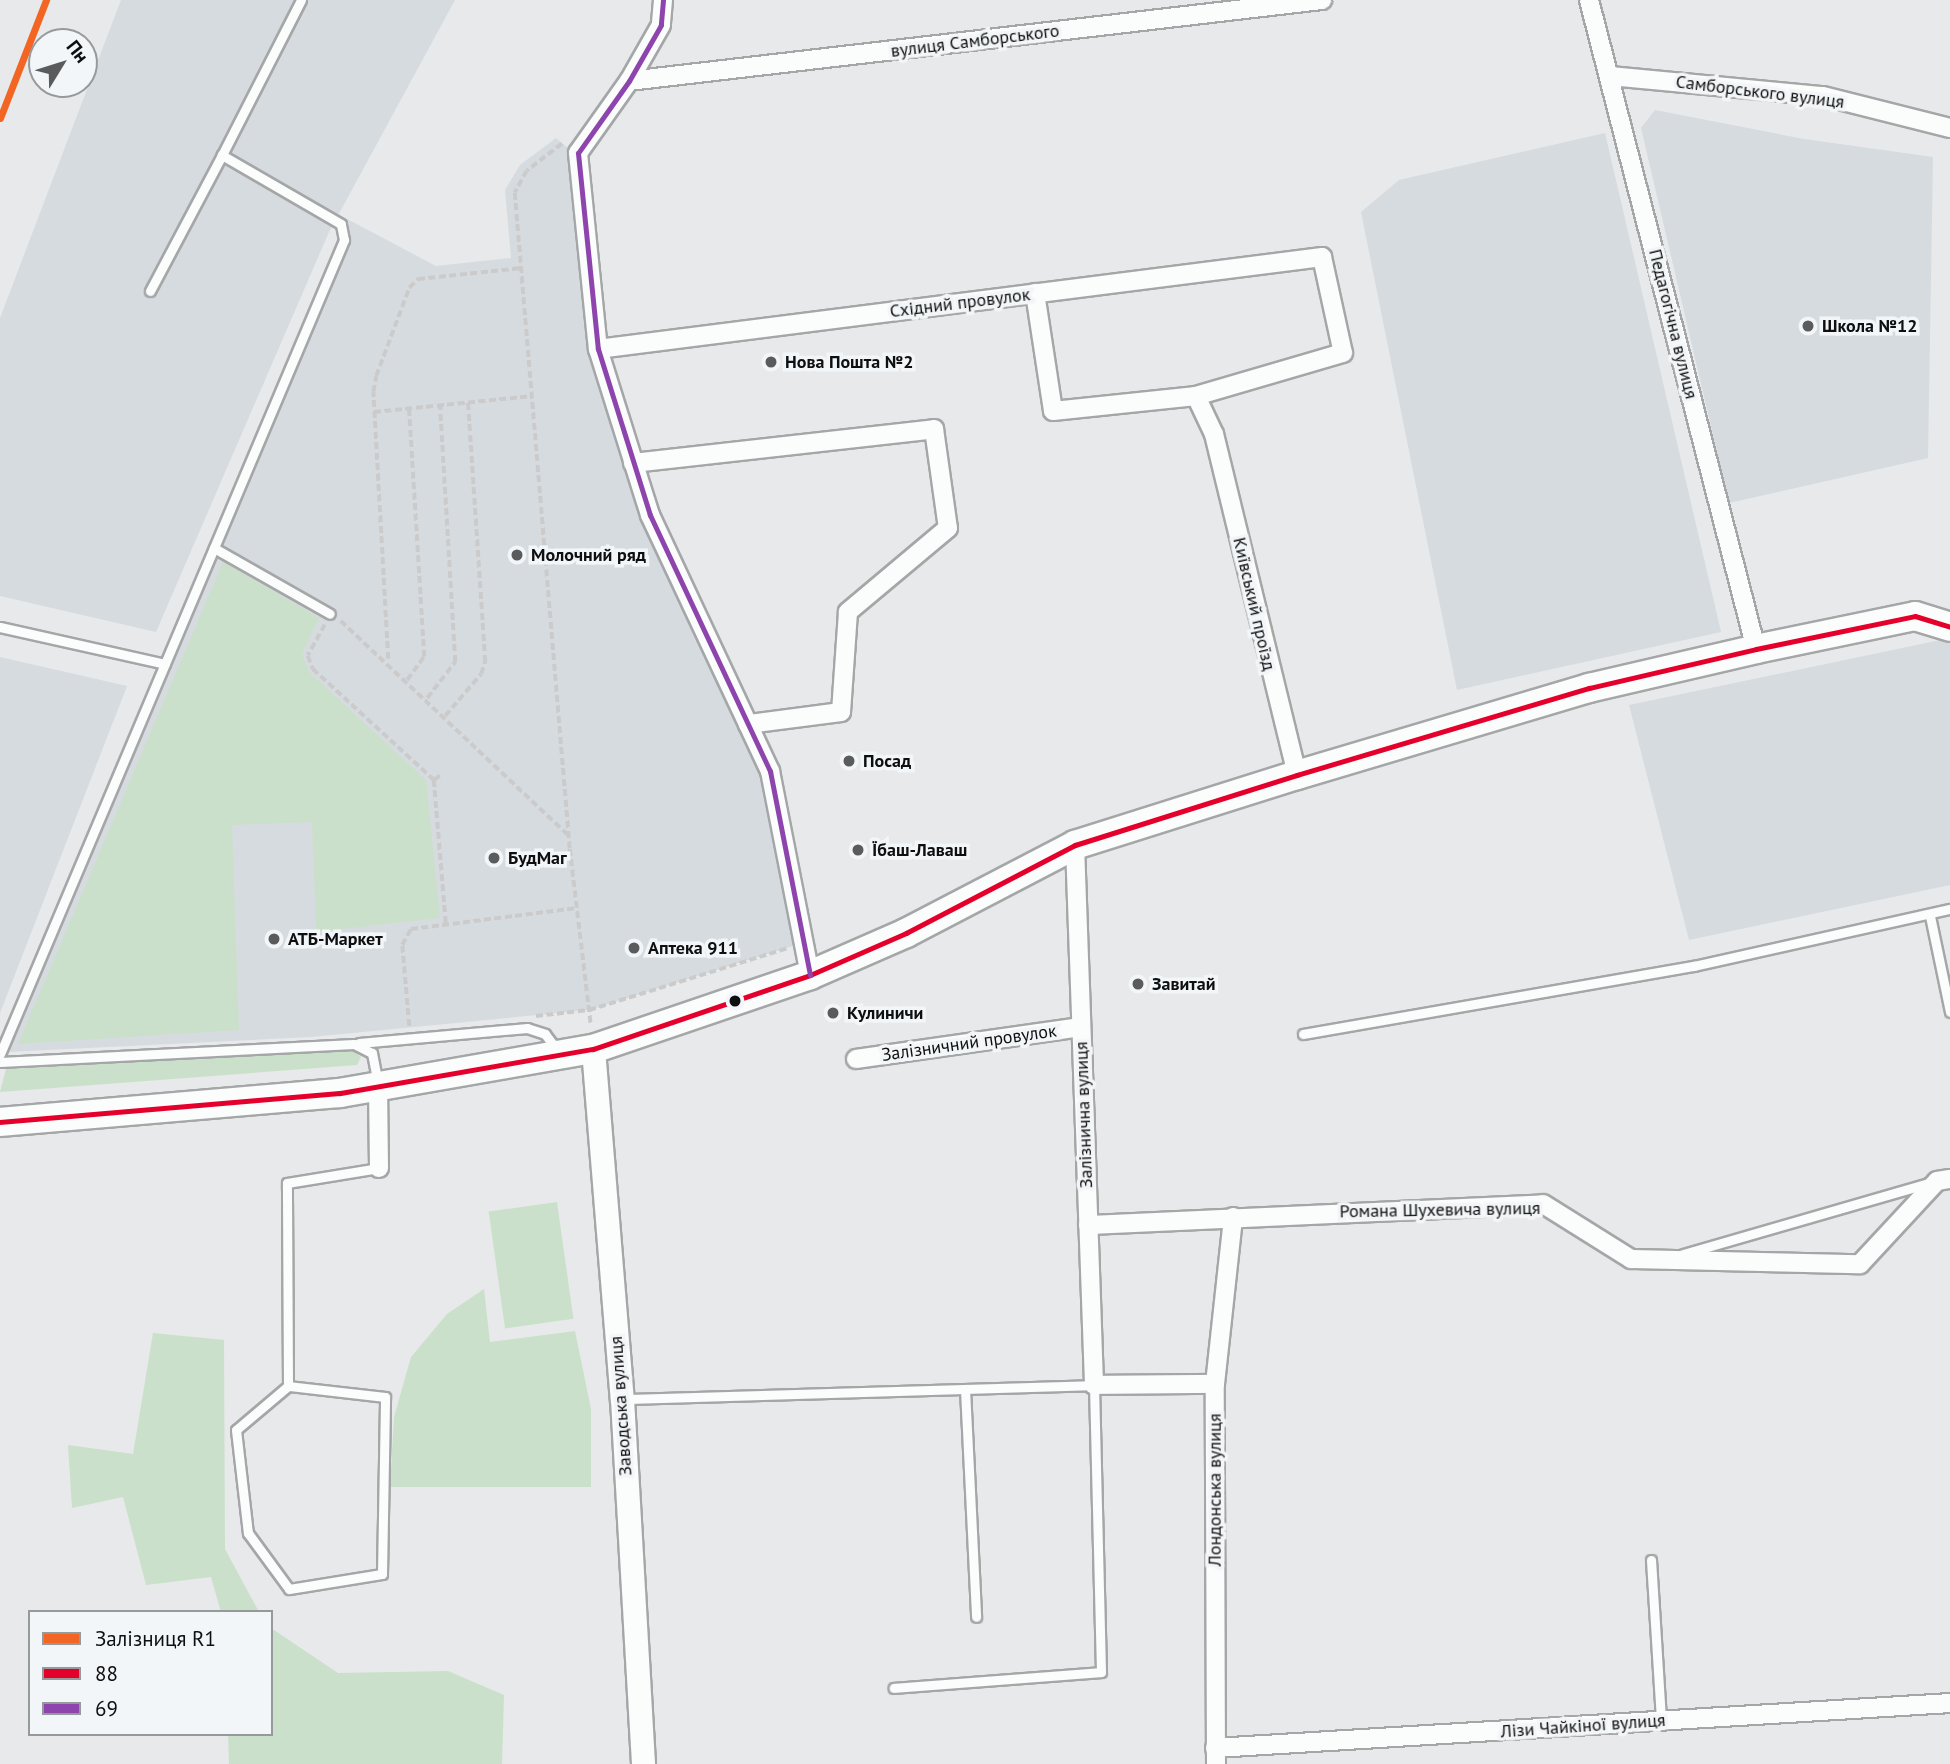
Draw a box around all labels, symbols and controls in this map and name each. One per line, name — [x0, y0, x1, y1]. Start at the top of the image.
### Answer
street label: вулиця Самборського — [890, 20, 1060, 62]
north arrow — [28, 28, 98, 98]
text: Пн — [62, 35, 94, 67]
street label: Самборського вулиця — [1675, 71, 1845, 113]
street label: Педагогічна вулиця — [1644, 247, 1702, 401]
street label: Східний провулок — [889, 284, 1031, 322]
place label: Школа №12 — [1822, 315, 1917, 337]
marker: Школа №12 — [1800, 318, 1816, 334]
place label: Нова Пошта №2 — [785, 351, 913, 373]
marker: Нова Пошта №2 — [763, 354, 779, 370]
street label: Київський проїзд — [1228, 535, 1280, 673]
place label: Молочний ряд — [531, 544, 646, 566]
marker: Молочний ряд — [509, 547, 525, 563]
place label: Посад — [863, 750, 911, 772]
marker: Посад — [841, 753, 857, 769]
place label: Їбаш-Лаваш — [872, 839, 967, 861]
marker: Їбаш-Лаваш — [850, 842, 866, 858]
place label: БудМаг — [508, 847, 567, 869]
marker: БудМаг — [486, 850, 502, 866]
place label: АТБ-Маркет — [288, 928, 383, 950]
marker: АТБ-Маркет — [266, 931, 282, 947]
place label: Аптека 911 — [648, 937, 738, 959]
marker: Аптека 911 — [626, 940, 642, 956]
place label: Завитай — [1152, 973, 1216, 995]
marker: Завитай — [1130, 976, 1146, 992]
unlabelled marker — [728, 994, 742, 1008]
place label: Кулиничи — [847, 1002, 923, 1024]
marker: Кулиничи — [825, 1005, 841, 1021]
street label: Залізничний провулок — [880, 1020, 1058, 1066]
street label: Залізнична вулиця — [1071, 1041, 1097, 1189]
street label: Романа Шухевича вулиця — [1339, 1197, 1541, 1223]
street label: Заводська вулиця — [605, 1335, 637, 1477]
street label: Лондонська вулиця — [1204, 1414, 1226, 1566]
legend — [28, 1610, 273, 1736]
text: Залізниця R1 — [95, 1625, 216, 1652]
text: 88 — [95, 1660, 118, 1687]
text: 69 — [95, 1695, 118, 1722]
street label: Лізи Чайкіної вулиця — [1500, 1709, 1666, 1743]

